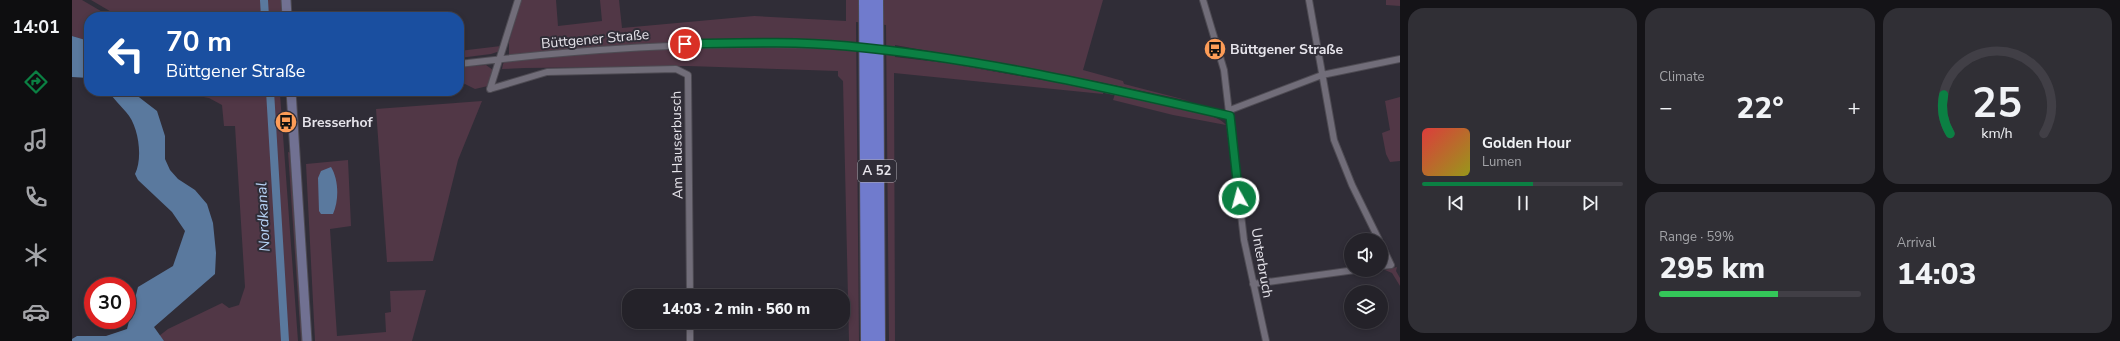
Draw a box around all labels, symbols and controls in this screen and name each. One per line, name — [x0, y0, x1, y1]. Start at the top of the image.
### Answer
text: 14:01 — [12, 15, 60, 39]
text: 70 m — [166, 23, 232, 61]
street label: Büttgener Straße — [540, 25, 650, 53]
pin — [668, 27, 702, 61]
icon: left — [100, 28, 152, 80]
icon: arrive — [674, 33, 696, 55]
bus stop icon: Büttgener Straße — [1202, 36, 1228, 62]
place label: Büttgener Straße — [1230, 40, 1343, 59]
text: Büttgener Straße — [166, 59, 305, 83]
icon: directions — [22, 68, 50, 96]
text: Climate — [1659, 68, 1704, 86]
text: 25 — [1972, 75, 2022, 132]
text: 22° — [1736, 88, 1784, 129]
street label: Am Hauserbusch — [667, 91, 687, 199]
text: − — [1659, 93, 1673, 123]
text: + — [1847, 93, 1861, 123]
bus stop icon: Bresserhof — [273, 109, 299, 135]
place label: Bresserhof — [302, 113, 374, 132]
text: km/h — [1982, 124, 2013, 143]
icon: music — [22, 126, 50, 154]
text: Golden Hour — [1482, 133, 1571, 153]
text: Lumen — [1482, 153, 1522, 171]
road number: A 52 — [858, 160, 896, 182]
position arrow — [1218, 177, 1260, 219]
water label: Nordkanal — [251, 182, 275, 252]
icon: phone — [22, 183, 50, 211]
icon: previous — [1445, 192, 1467, 214]
icon: pause — [1512, 192, 1534, 214]
icon: next — [1579, 192, 1601, 214]
street label: Unterbruch — [1246, 226, 1278, 300]
text: Range · 59% — [1659, 228, 1734, 246]
map controls — [1344, 233, 1388, 329]
button: sound — [1344, 233, 1388, 277]
text: Arrival — [1897, 234, 1936, 252]
icon: climate — [22, 241, 50, 269]
text: 295 km — [1659, 248, 1765, 289]
text: 14:03 — [1897, 254, 1976, 295]
speed limit sign: 30 — [84, 277, 136, 329]
button: layers — [1344, 285, 1388, 329]
icon: car — [22, 298, 50, 326]
text: 14:03 · 2 min · 560 m — [662, 299, 810, 319]

